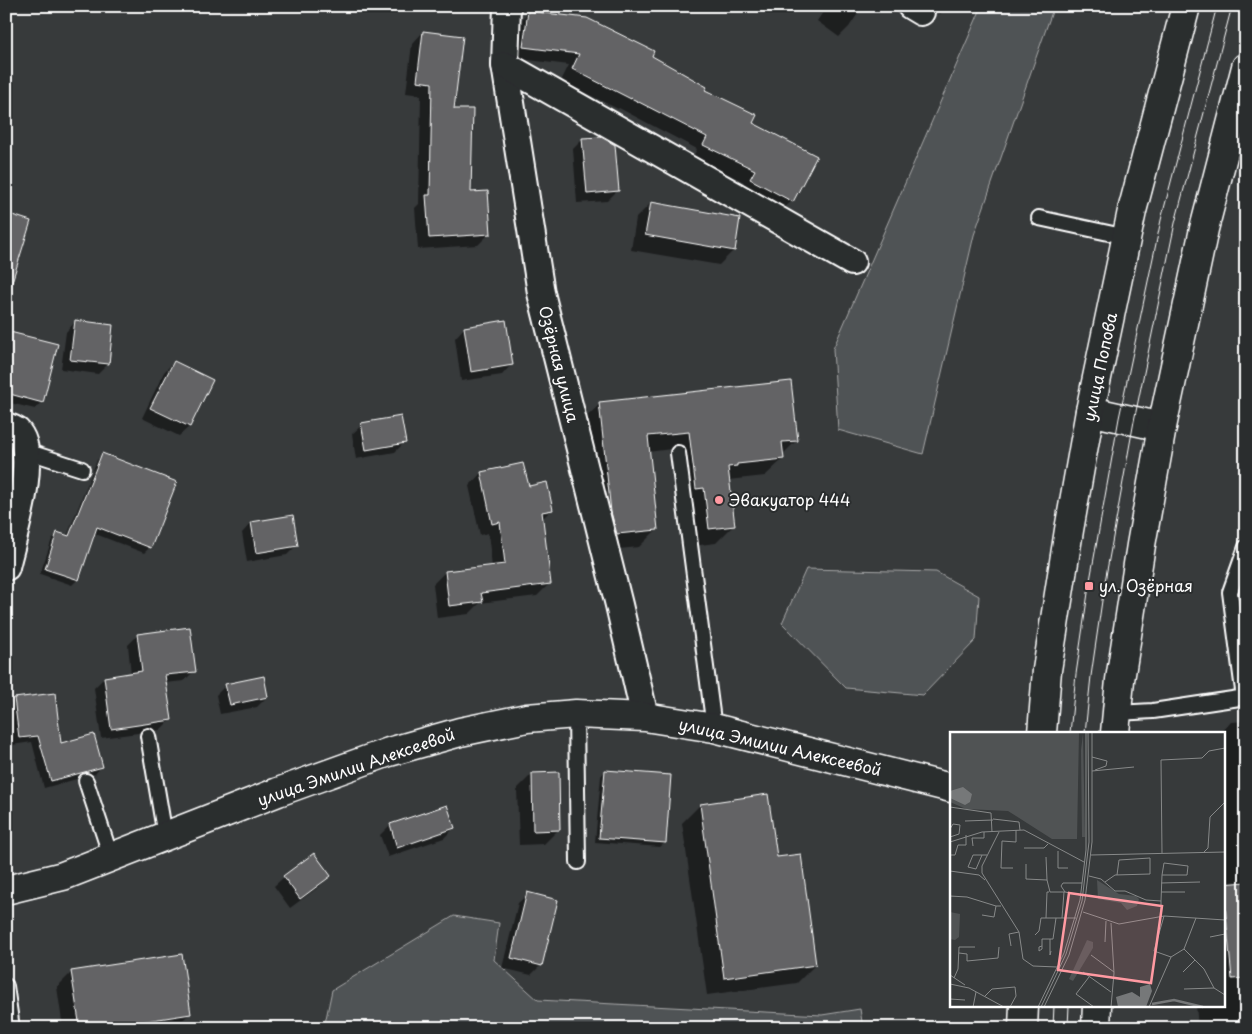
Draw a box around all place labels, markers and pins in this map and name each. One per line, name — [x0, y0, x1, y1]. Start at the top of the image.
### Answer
place label: Эвакуатор 444 — [729, 487, 851, 511]
marker: Эвакуатор 444 — [713, 494, 725, 506]
place label: ул. Озёрная — [1099, 573, 1193, 597]
marker: ул. Озёрная — [1083, 580, 1095, 592]

